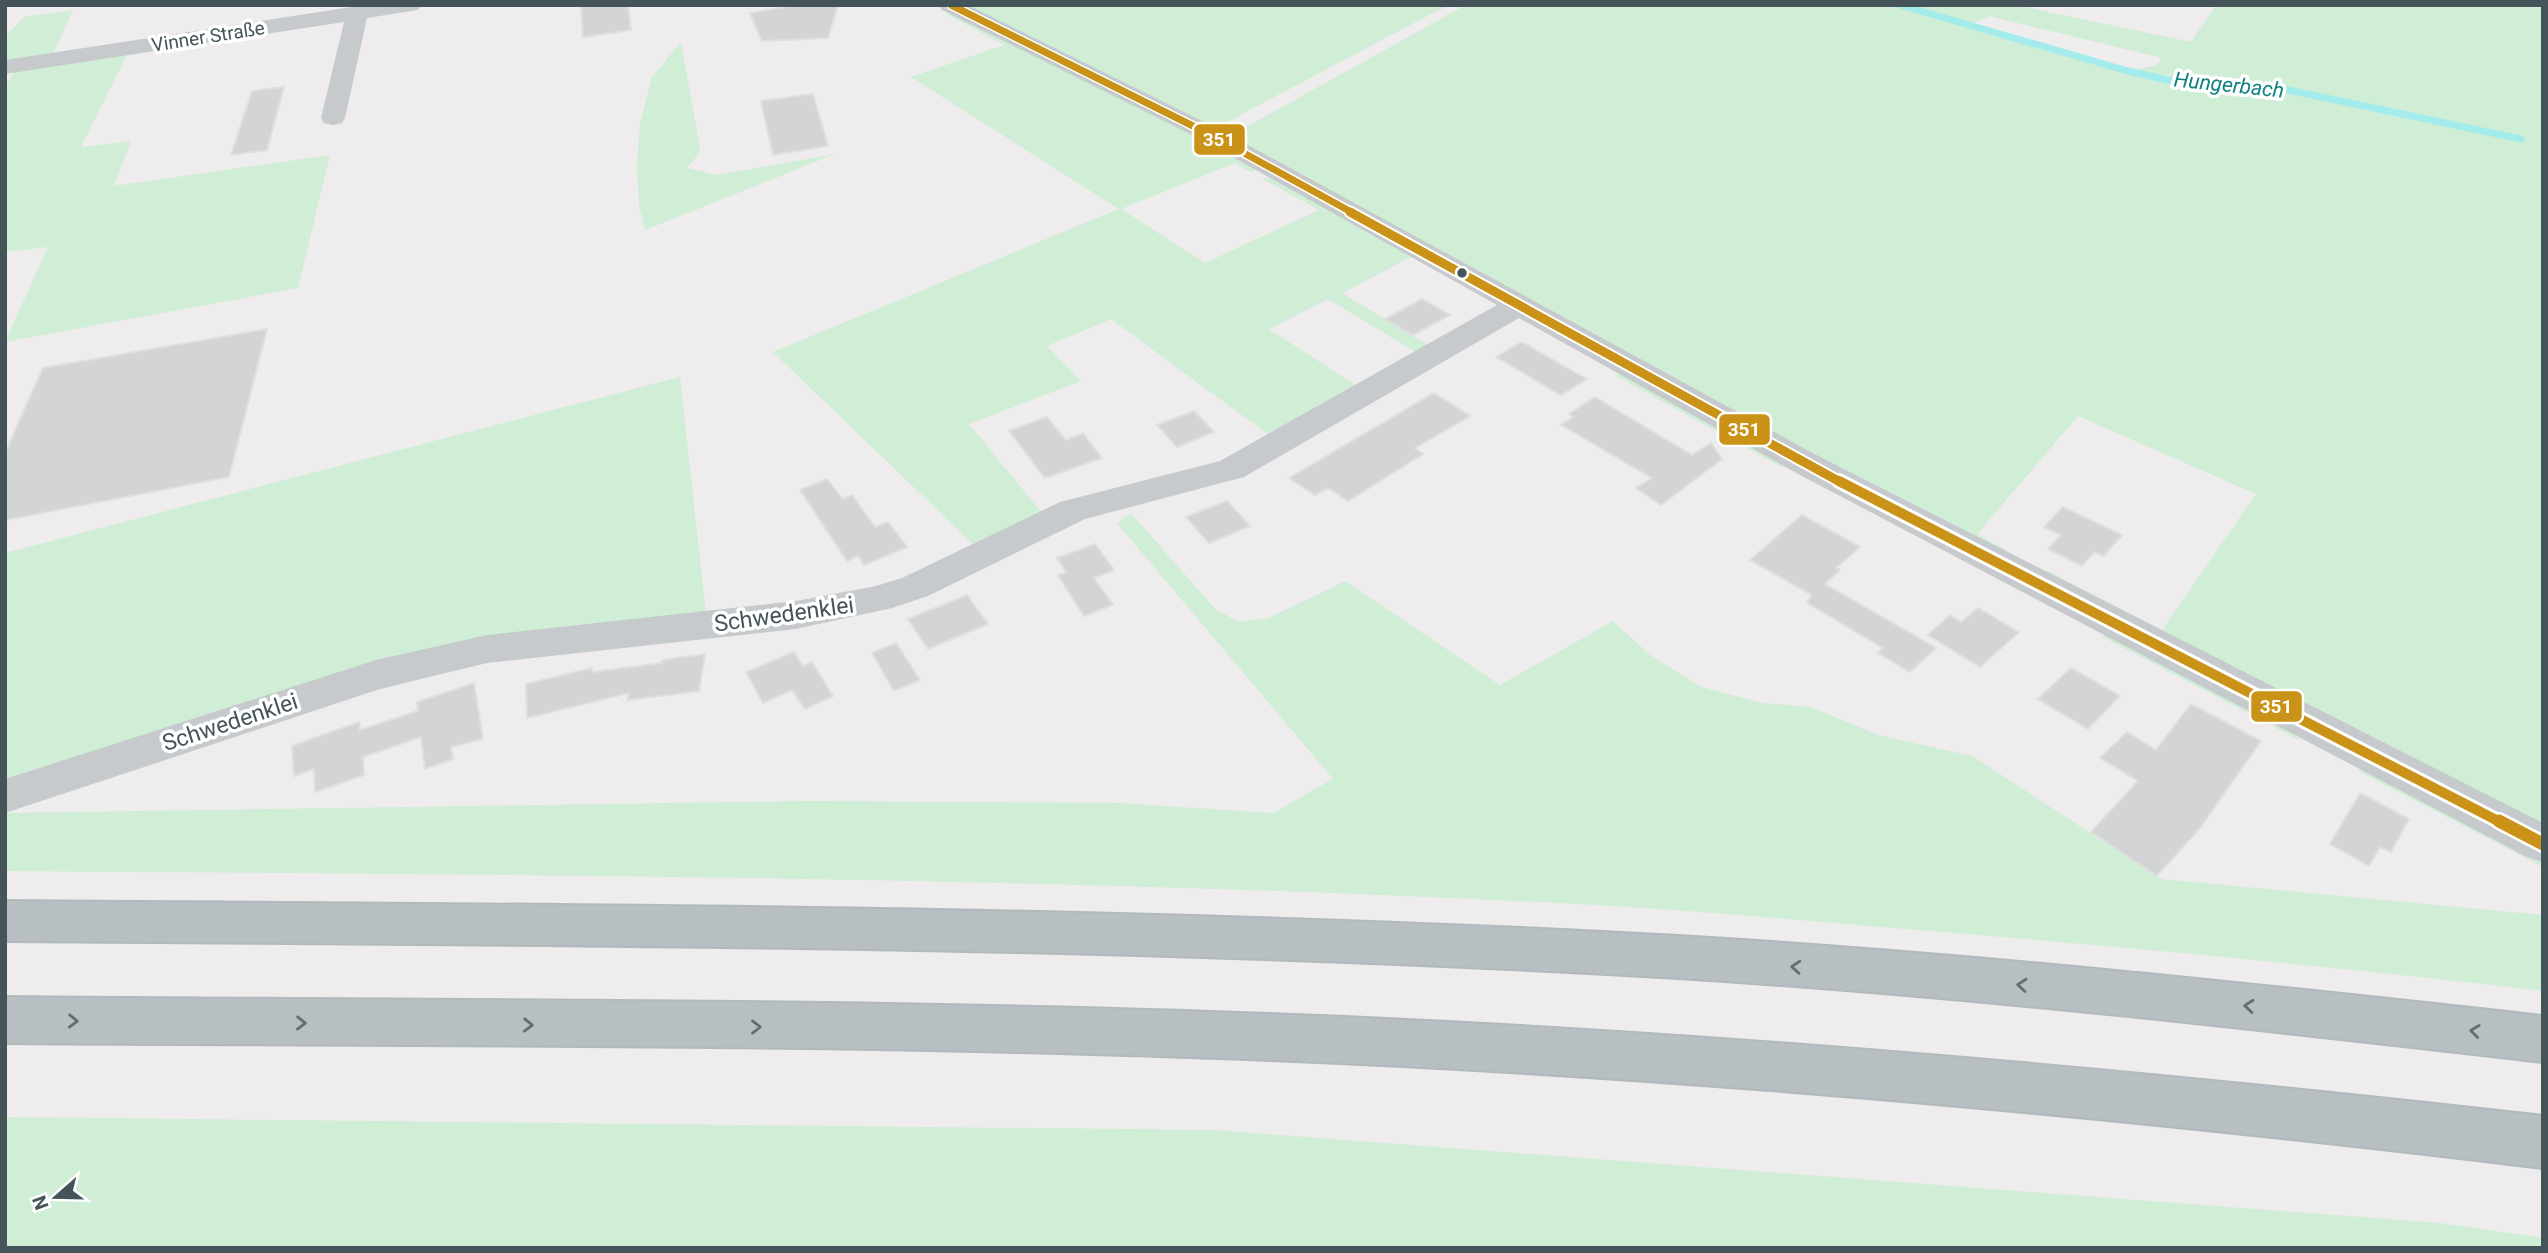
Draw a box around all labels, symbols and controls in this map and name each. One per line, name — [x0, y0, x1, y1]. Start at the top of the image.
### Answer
street label: Vinner Straße — [150, 16, 266, 57]
water label: Hungerbach — [2173, 67, 2285, 103]
line badge: 351 — [1193, 123, 1246, 156]
text: 351 — [1203, 128, 1235, 151]
unlabelled marker — [1455, 266, 1469, 280]
line badge: 351 — [1718, 413, 1771, 446]
text: 351 — [1728, 418, 1760, 441]
street label: Schwedenklei — [712, 591, 856, 638]
street label: Schwedenklei — [159, 688, 301, 757]
line badge: 351 — [2250, 690, 2303, 723]
text: 351 — [2260, 695, 2292, 718]
one-way arrow — [1790, 960, 1801, 975]
one-way arrow — [2017, 978, 2028, 993]
one-way arrow — [2243, 999, 2254, 1014]
one-way arrow — [69, 1013, 79, 1029]
one-way arrow — [296, 1015, 307, 1031]
one-way arrow — [524, 1017, 534, 1033]
one-way arrow — [751, 1019, 762, 1035]
one-way arrow — [2469, 1024, 2481, 1039]
north arrow — [21, 1162, 91, 1232]
text: N — [27, 1192, 54, 1213]

